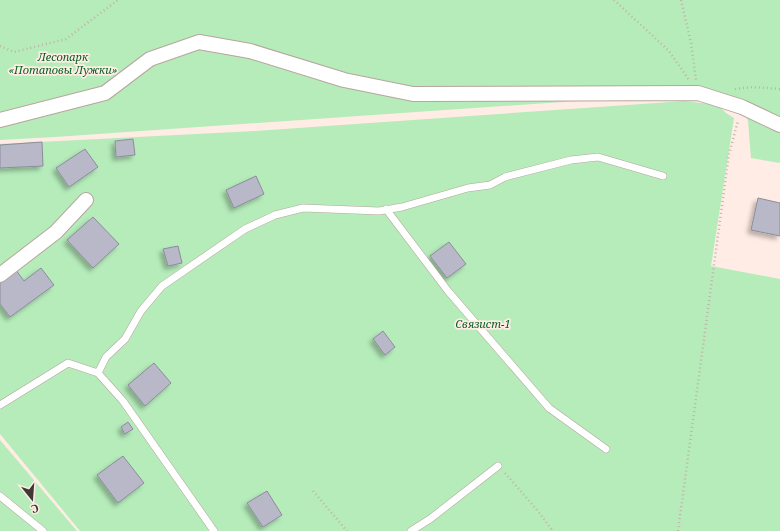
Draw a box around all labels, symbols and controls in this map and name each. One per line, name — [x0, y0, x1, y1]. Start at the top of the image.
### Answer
park label: Лесопарк «Потаповы Лужки» — [8, 49, 118, 77]
park label: Связист-1 — [455, 316, 511, 331]
north arrow — [12, 479, 52, 519]
text: С — [29, 501, 41, 517]

